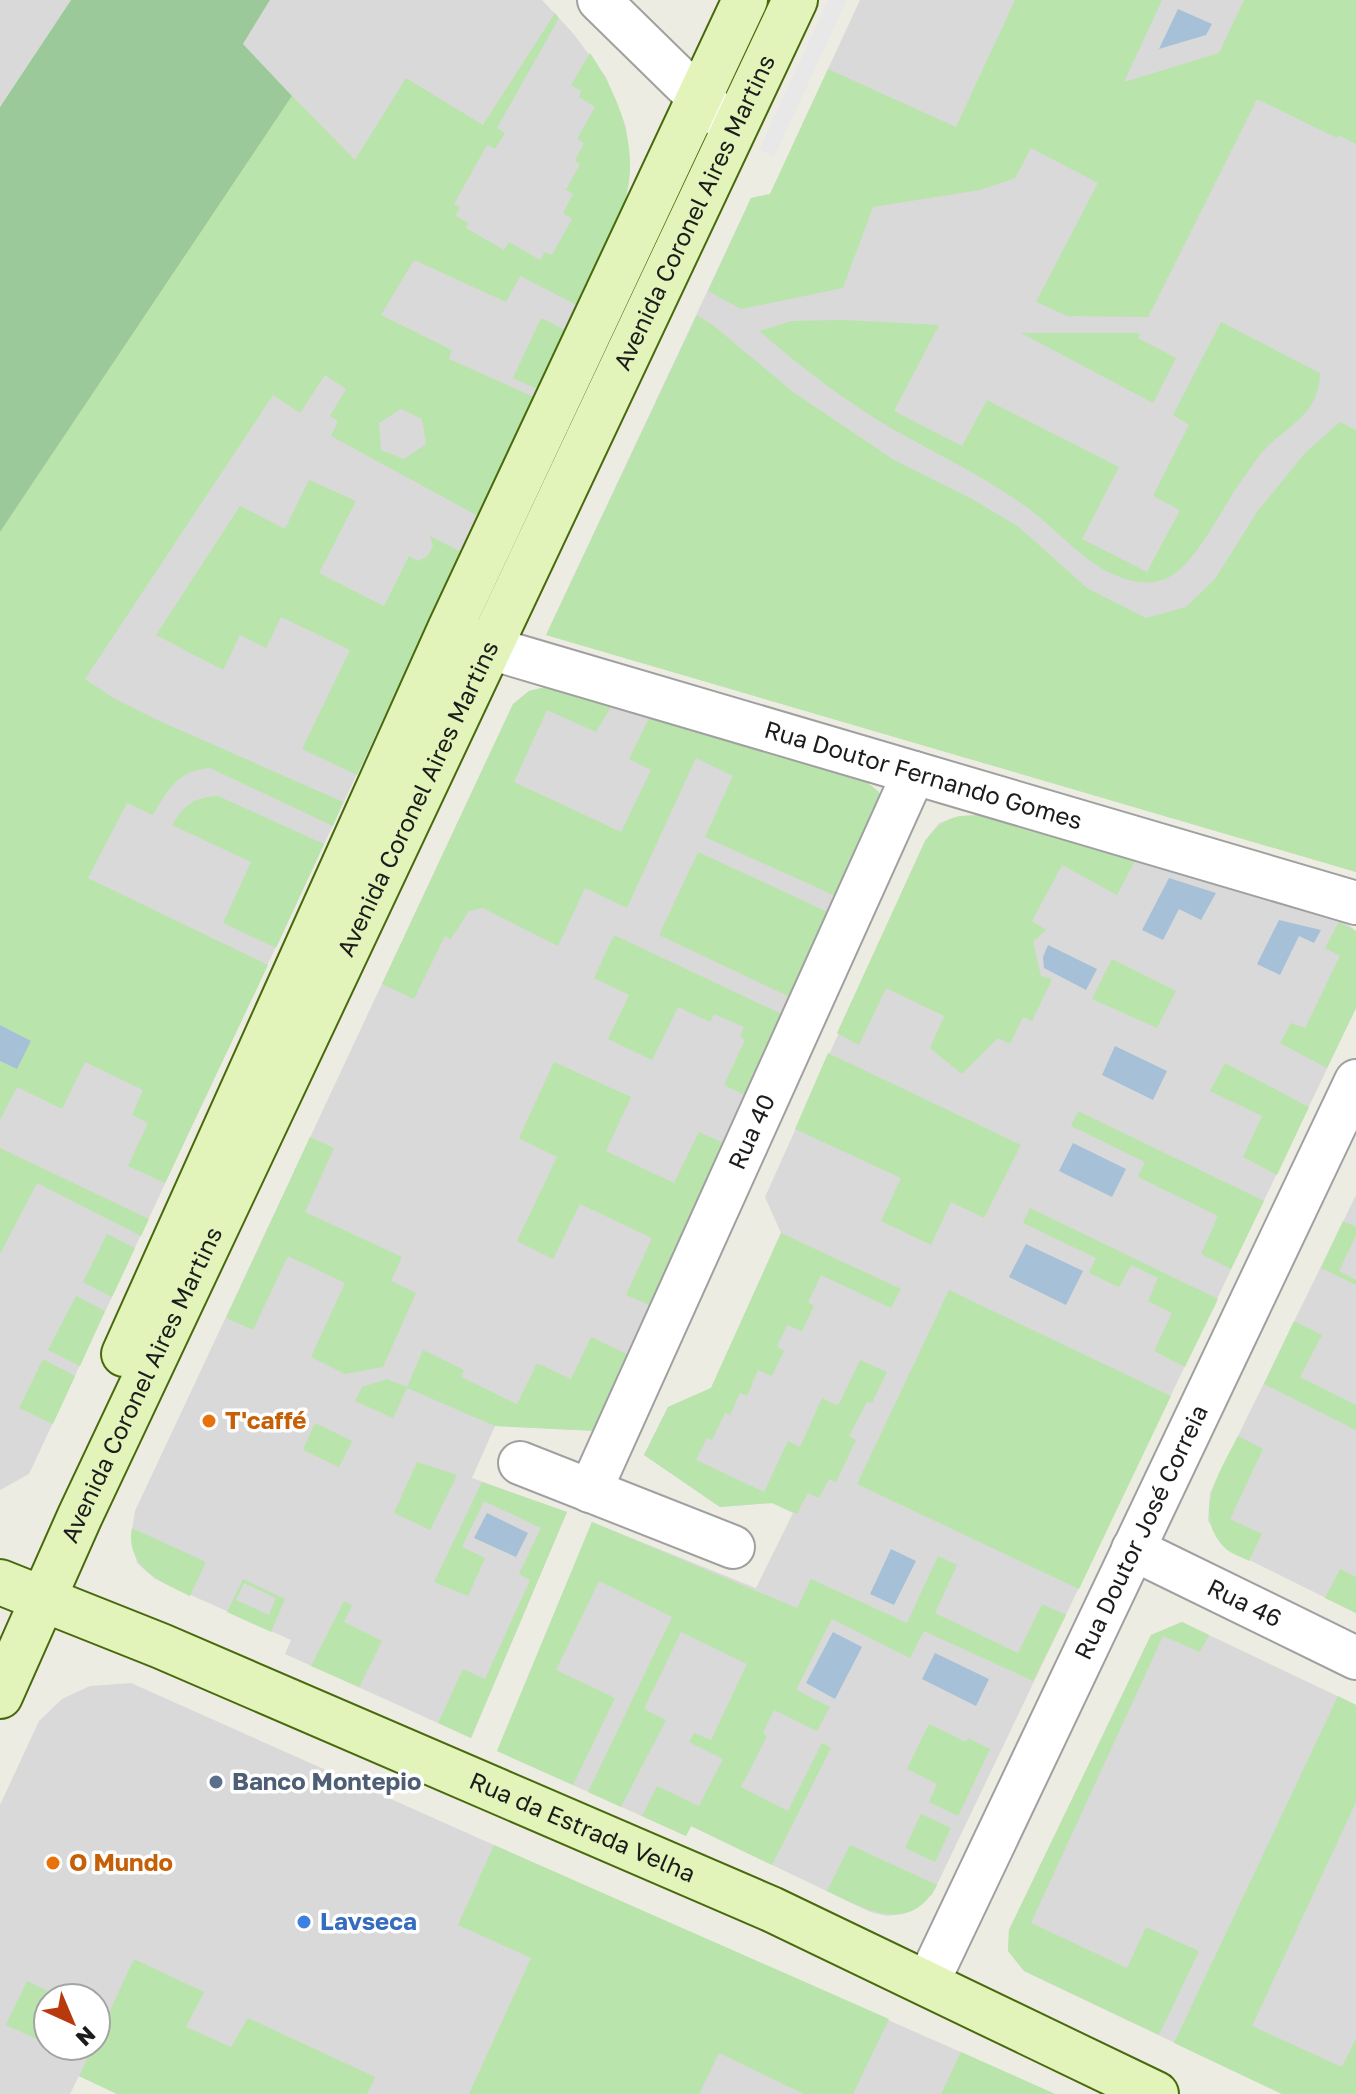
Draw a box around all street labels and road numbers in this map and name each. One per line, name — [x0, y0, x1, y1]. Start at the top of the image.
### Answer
street label: Avenida Coronel Aires Martins — [607, 50, 780, 375]
street label: Avenida Coronel Aires Martins — [330, 636, 504, 961]
street label: Rua Doutor Fernando Gomes — [761, 714, 1086, 835]
street label: Rua 40 — [721, 1089, 780, 1173]
street label: Avenida Coronel Aires Martins — [54, 1222, 227, 1547]
street label: Rua Doutor José Correia — [1067, 1400, 1213, 1664]
street label: Rua 46 — [1203, 1572, 1287, 1633]
street label: Rua da Estrada Velha — [466, 1765, 700, 1888]

